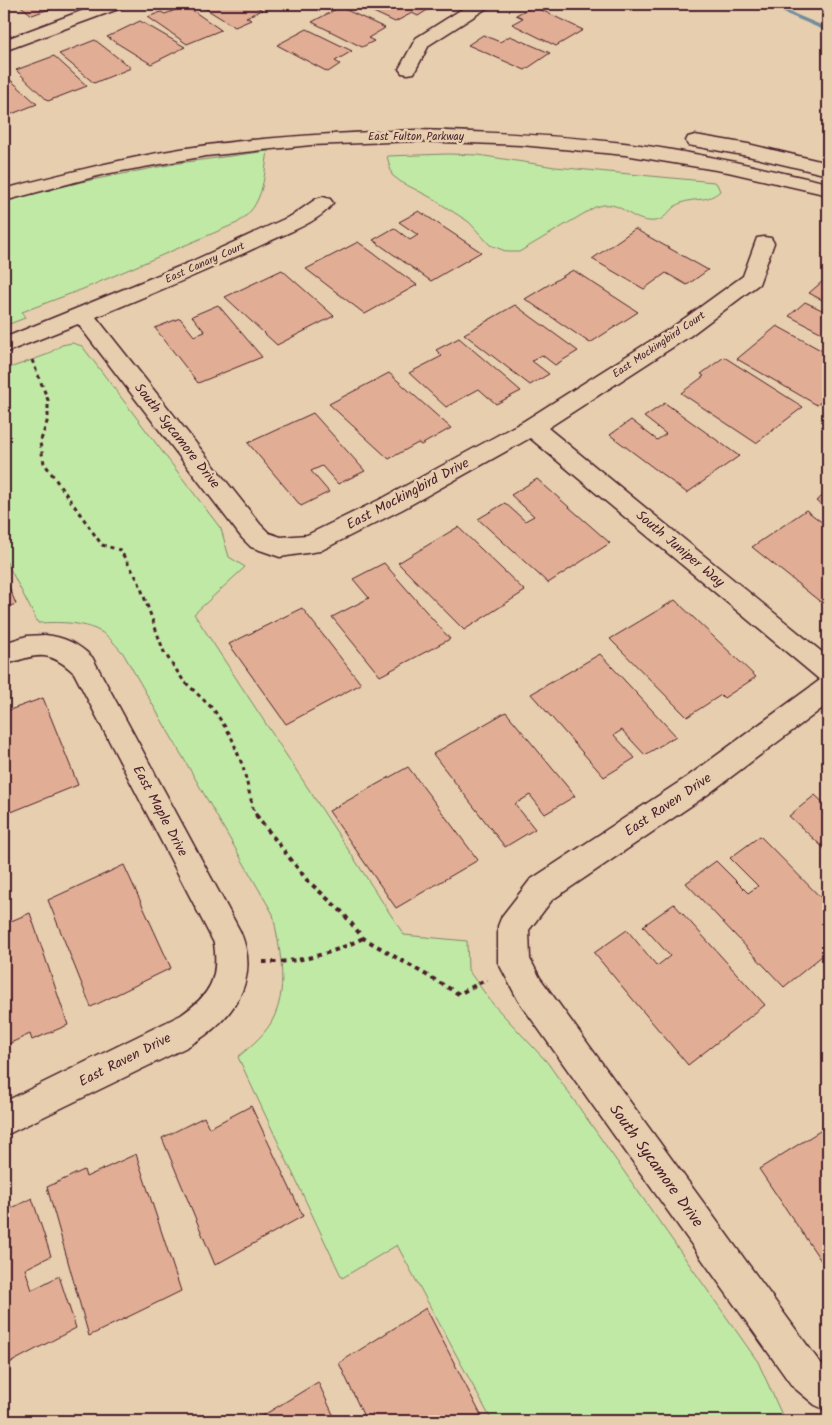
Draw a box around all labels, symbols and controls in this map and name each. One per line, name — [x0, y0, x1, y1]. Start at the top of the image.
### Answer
street label: East Fulton Parkway — [368, 128, 465, 146]
street label: East Canary Court — [162, 237, 248, 289]
street label: East Mockingbird Court — [609, 307, 710, 383]
street label: South Sycamore Drive — [129, 378, 226, 494]
street label: East Mockingbird Drive — [343, 452, 474, 536]
street label: South Juniper Way — [631, 505, 730, 593]
street label: East Maple Drive — [127, 761, 194, 861]
street label: East Raven Drive — [620, 767, 717, 842]
street label: East Raven Drive — [75, 1027, 176, 1093]
street label: South Sycamore Drive — [603, 1099, 709, 1233]

